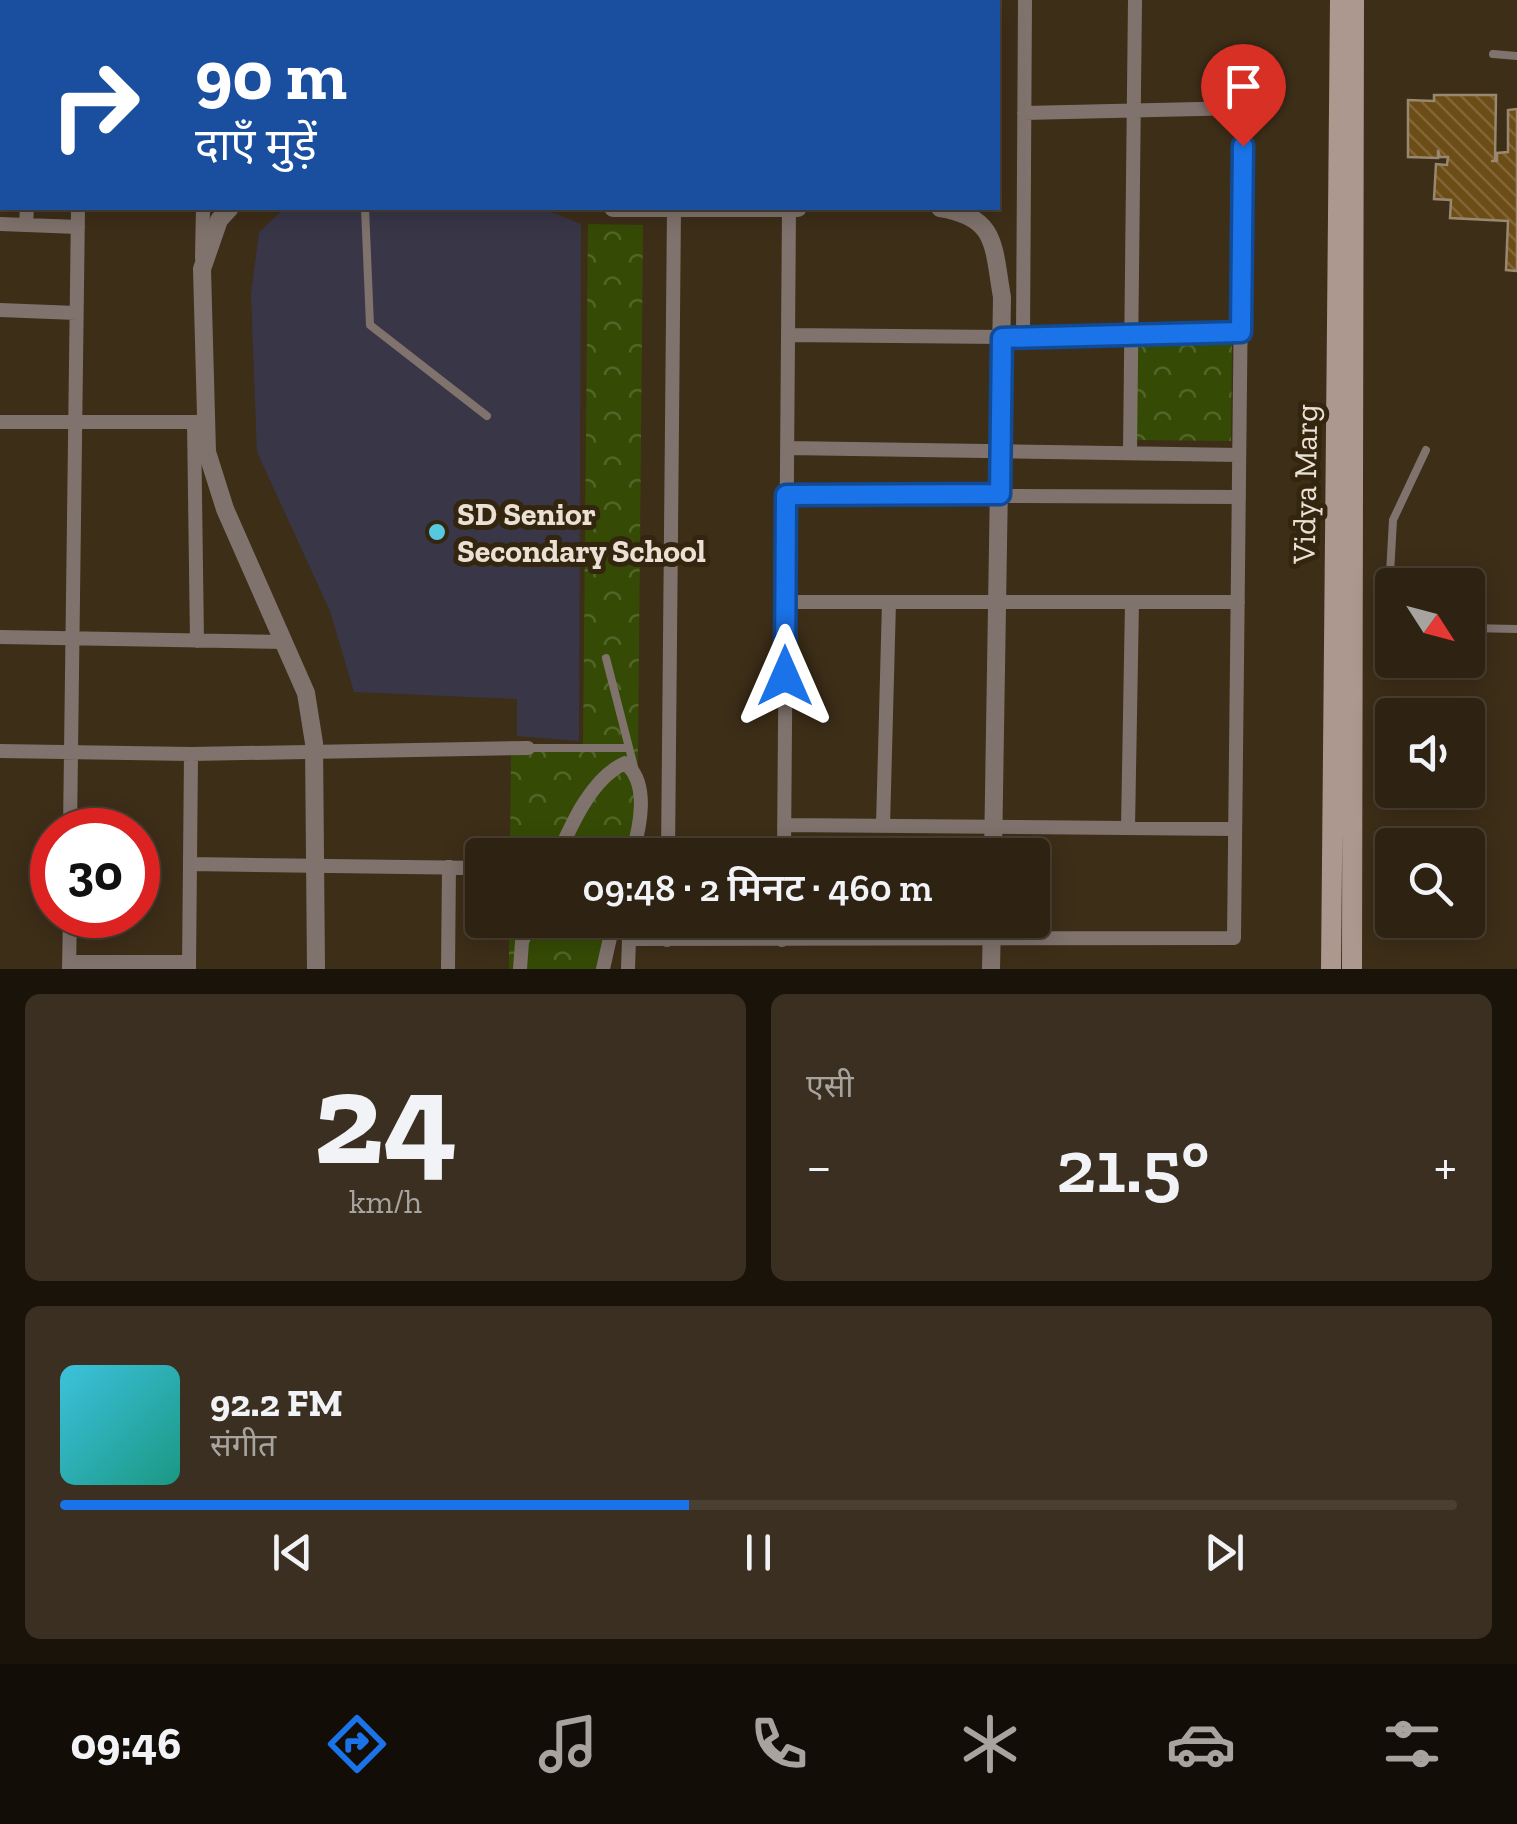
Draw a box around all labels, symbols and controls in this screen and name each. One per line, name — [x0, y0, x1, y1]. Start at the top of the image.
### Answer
text: 90 m — [195, 33, 347, 117]
icon: right — [30, 40, 160, 170]
pin — [1201, 44, 1286, 147]
icon: arrive — [1216, 59, 1271, 114]
text: दाएँ मुड़ें — [195, 118, 317, 172]
street label: Vidya Marg — [1285, 404, 1325, 565]
place label: SD Senior Secondary School — [457, 495, 706, 570]
marker: SD Senior Secondary School — [426, 521, 448, 543]
north arrow — [1375, 568, 1485, 678]
map controls — [1375, 568, 1485, 938]
position arrow — [733, 624, 837, 728]
button: sound — [1375, 698, 1485, 808]
speed limit sign: 30 — [30, 808, 160, 938]
button: search — [1375, 828, 1485, 938]
text: 09:48 · 2 मिनट · 460 m — [583, 865, 932, 911]
text: 24 — [314, 1040, 457, 1196]
text: एसी — [806, 1067, 854, 1105]
text: 21.5° — [1056, 1121, 1209, 1211]
text: − — [806, 1133, 832, 1199]
text: + — [1434, 1133, 1457, 1199]
text: km/h — [349, 1183, 422, 1221]
text: 92.2 FM — [210, 1380, 343, 1426]
text: संगीत — [210, 1426, 276, 1464]
icon: previous — [265, 1525, 320, 1580]
icon: pause — [731, 1525, 786, 1580]
icon: next — [1197, 1525, 1252, 1580]
icon: directions — [322, 1709, 392, 1779]
icon: music — [533, 1709, 603, 1779]
icon: phone — [744, 1709, 814, 1779]
icon: climate — [955, 1709, 1025, 1779]
icon: car — [1166, 1709, 1236, 1779]
icon: filters — [1377, 1709, 1447, 1779]
text: 09:46 — [70, 1717, 181, 1771]

